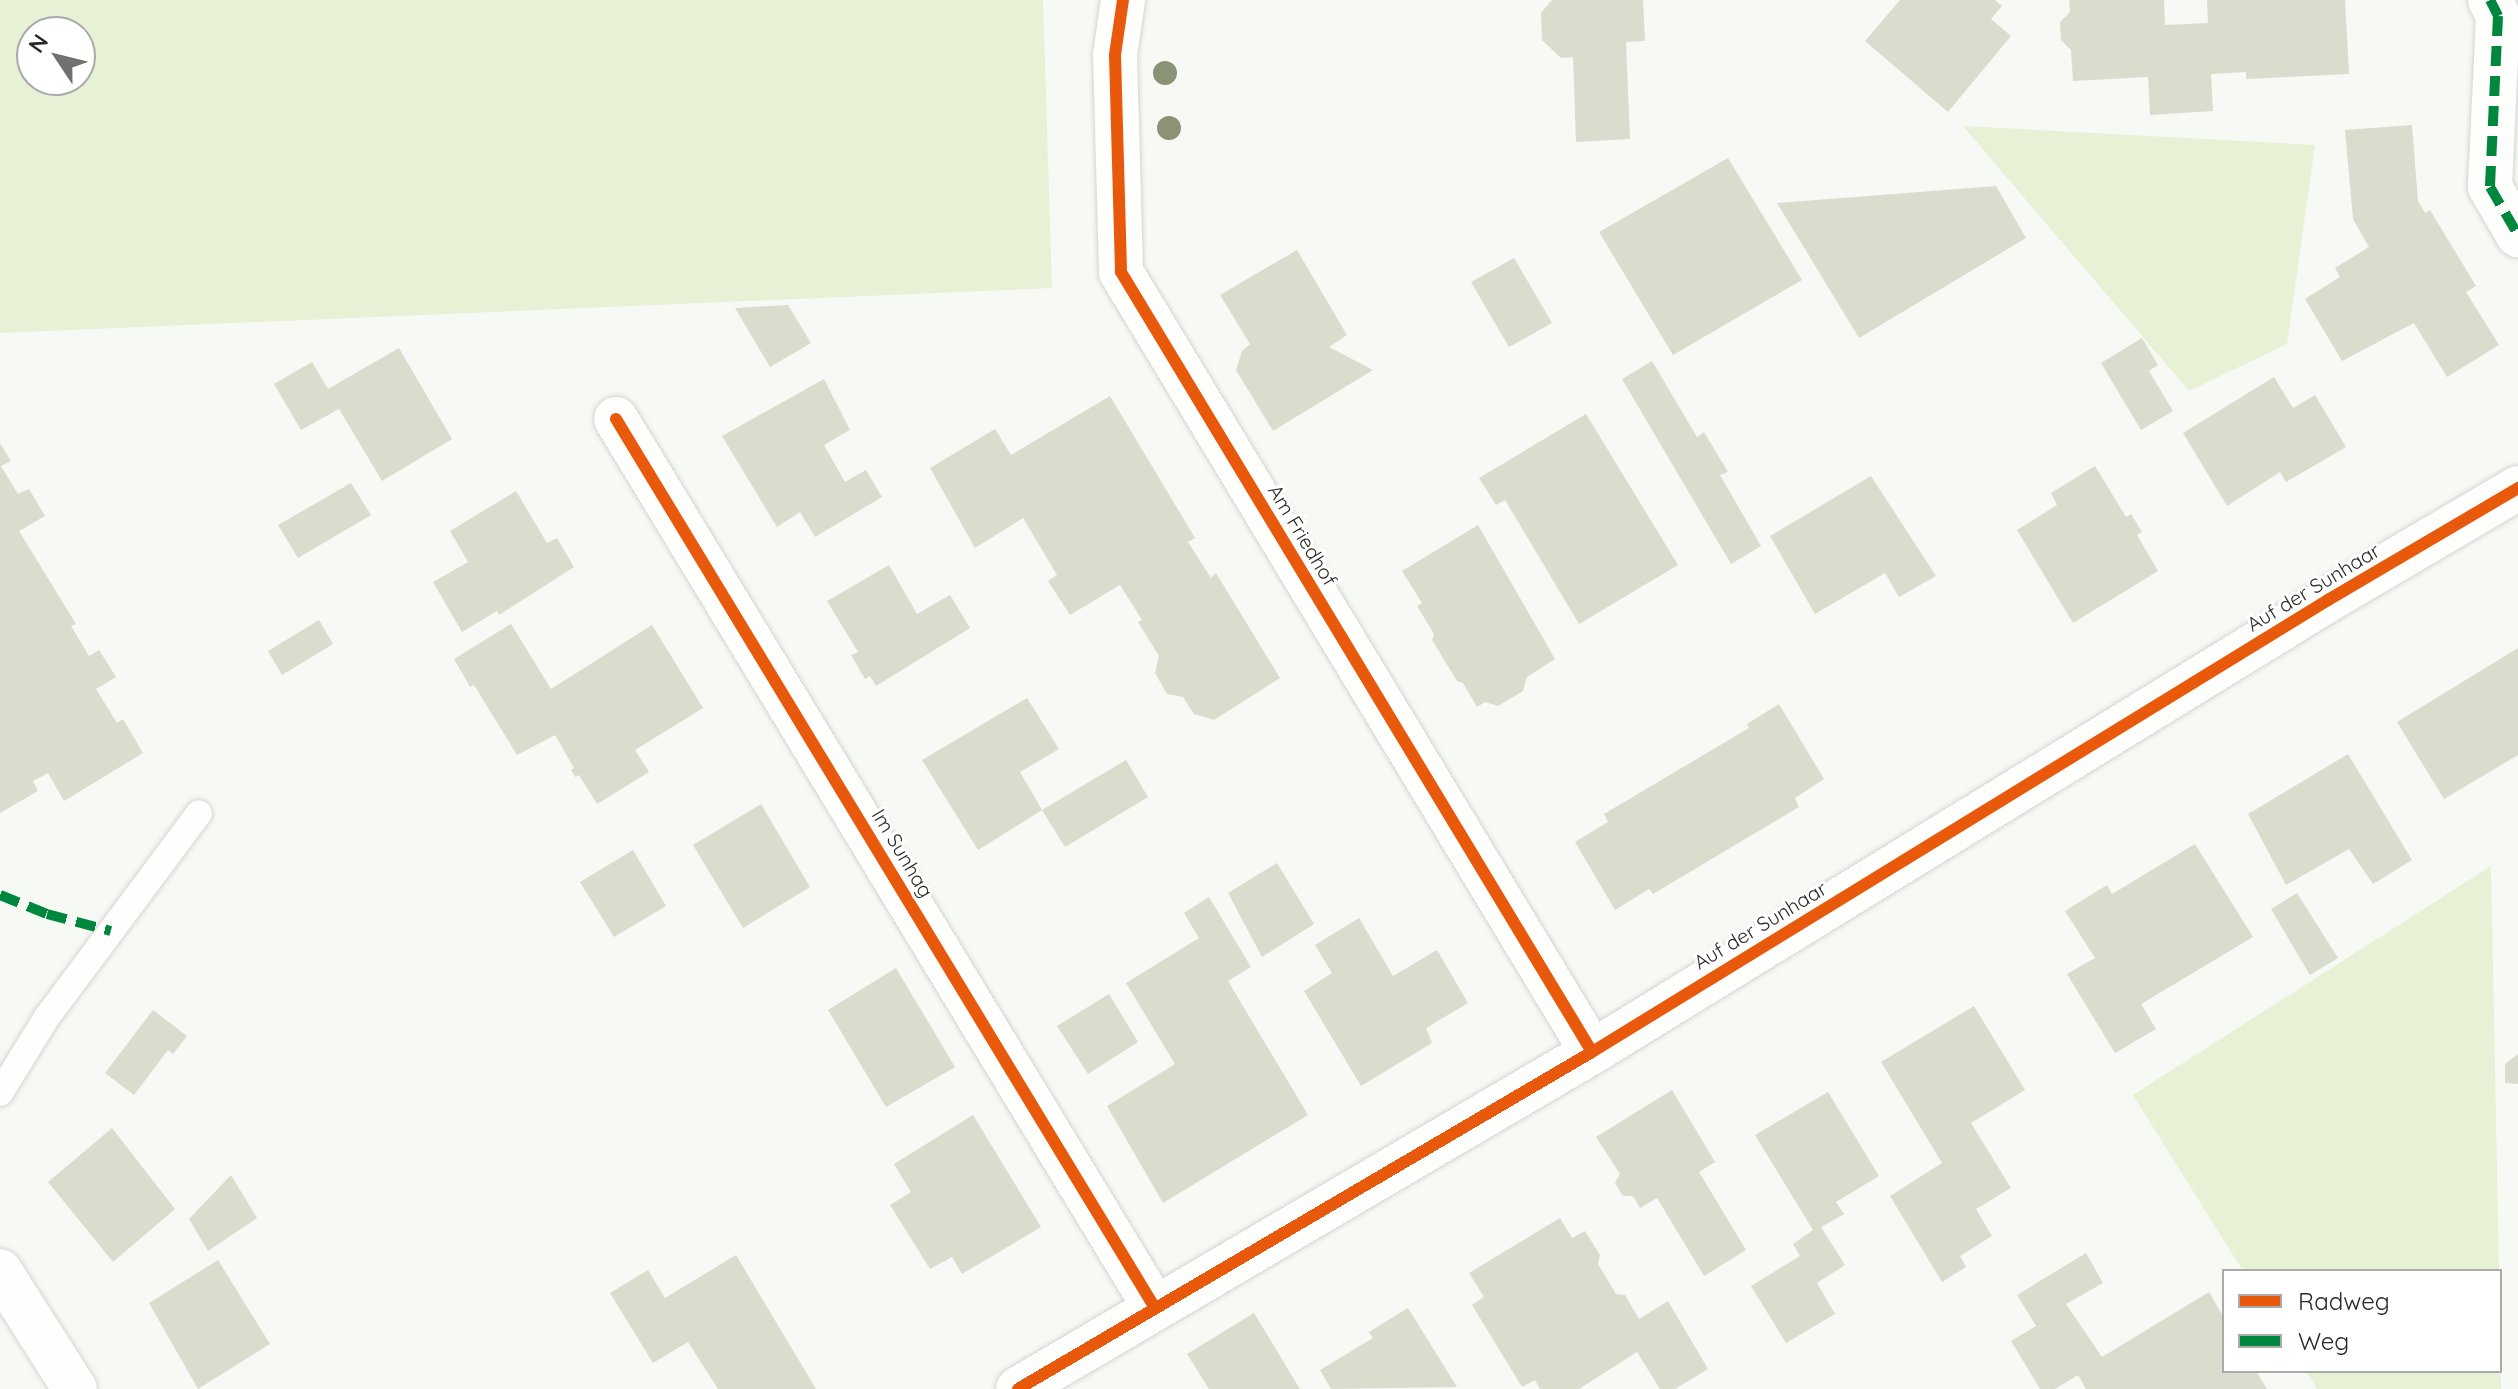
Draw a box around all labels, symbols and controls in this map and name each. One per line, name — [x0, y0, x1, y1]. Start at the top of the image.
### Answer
north arrow — [16, 16, 96, 96]
text: N — [22, 29, 54, 58]
street label: Am Friedhof — [1263, 480, 1343, 590]
street label: Auf der Sunhaar — [2242, 538, 2384, 636]
street label: Im Sunhag — [867, 804, 939, 902]
street label: Auf der Sunhaar — [1689, 876, 1831, 974]
legend — [2222, 1269, 2502, 1373]
text: Radweg — [2298, 1286, 2390, 1316]
text: Weg — [2298, 1326, 2349, 1356]

